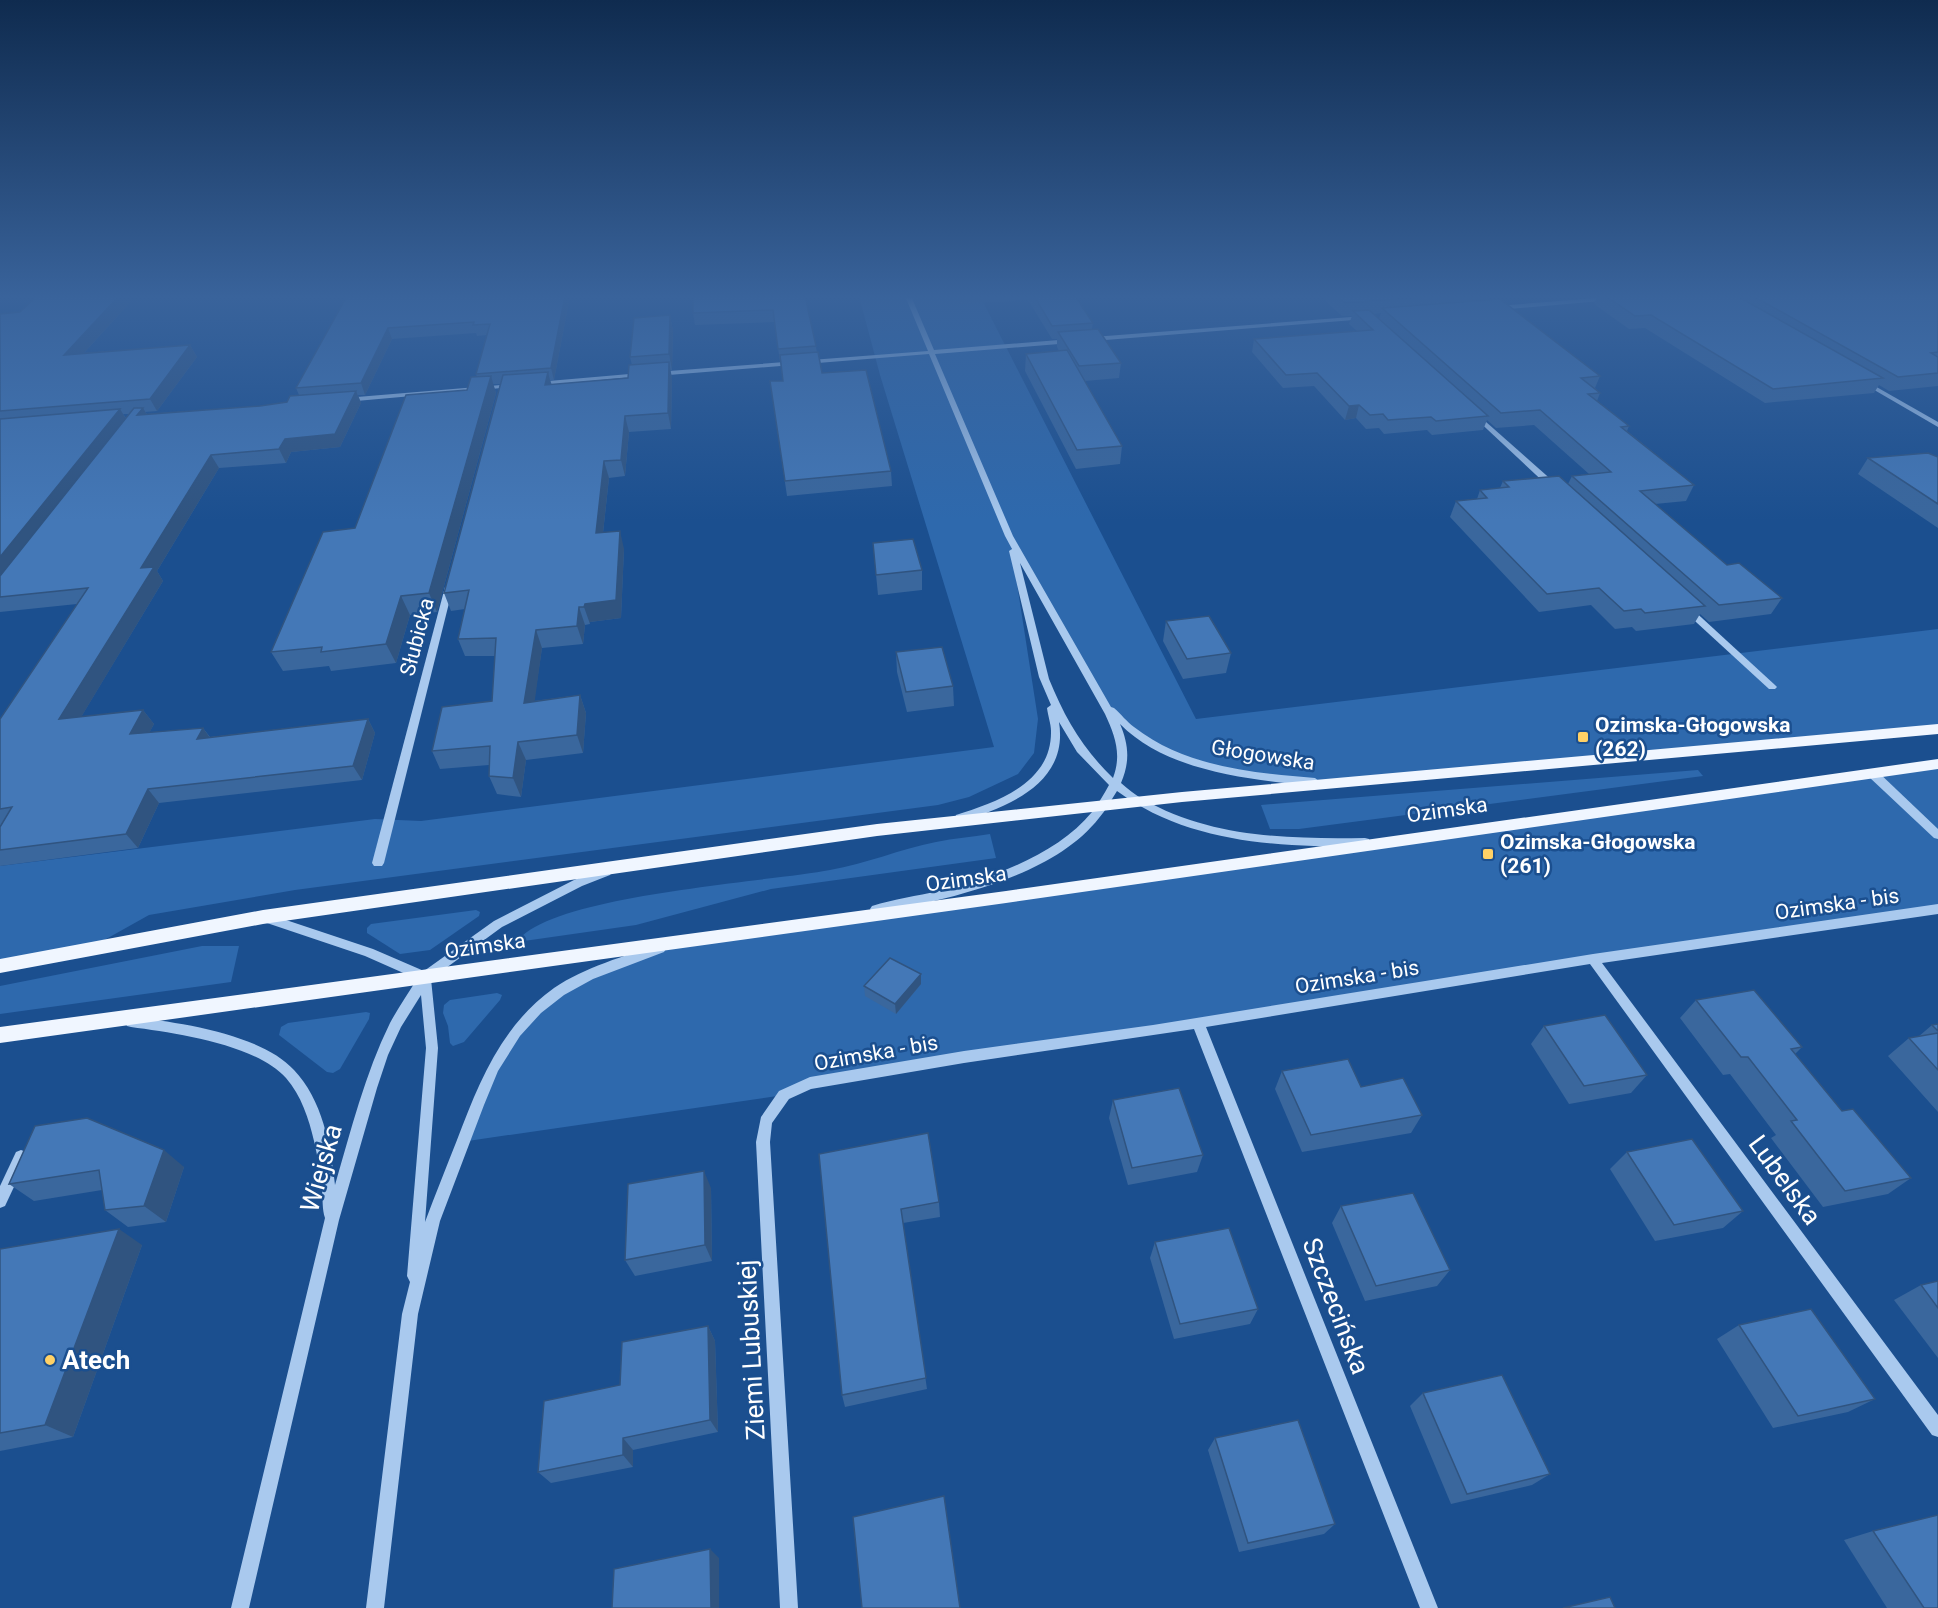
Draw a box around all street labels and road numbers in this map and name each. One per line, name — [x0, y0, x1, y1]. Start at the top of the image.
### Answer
street label: Słubicka — [395, 595, 439, 679]
street label: Głogowska — [1210, 735, 1316, 775]
street label: Ozimska — [1405, 792, 1489, 828]
street label: Ozimska — [924, 861, 1008, 897]
street label: Ozimska - bis — [1773, 883, 1901, 925]
street label: Ozimska — [443, 928, 527, 964]
street label: Ozimska - bis — [1293, 955, 1421, 999]
street label: Ozimska - bis — [812, 1030, 940, 1076]
street label: Wiejska — [294, 1121, 348, 1215]
street label: Lubelska — [1743, 1129, 1827, 1231]
street label: Szczecińska — [1296, 1234, 1376, 1378]
street label: Ziemi Lubuskiej — [731, 1259, 771, 1441]

